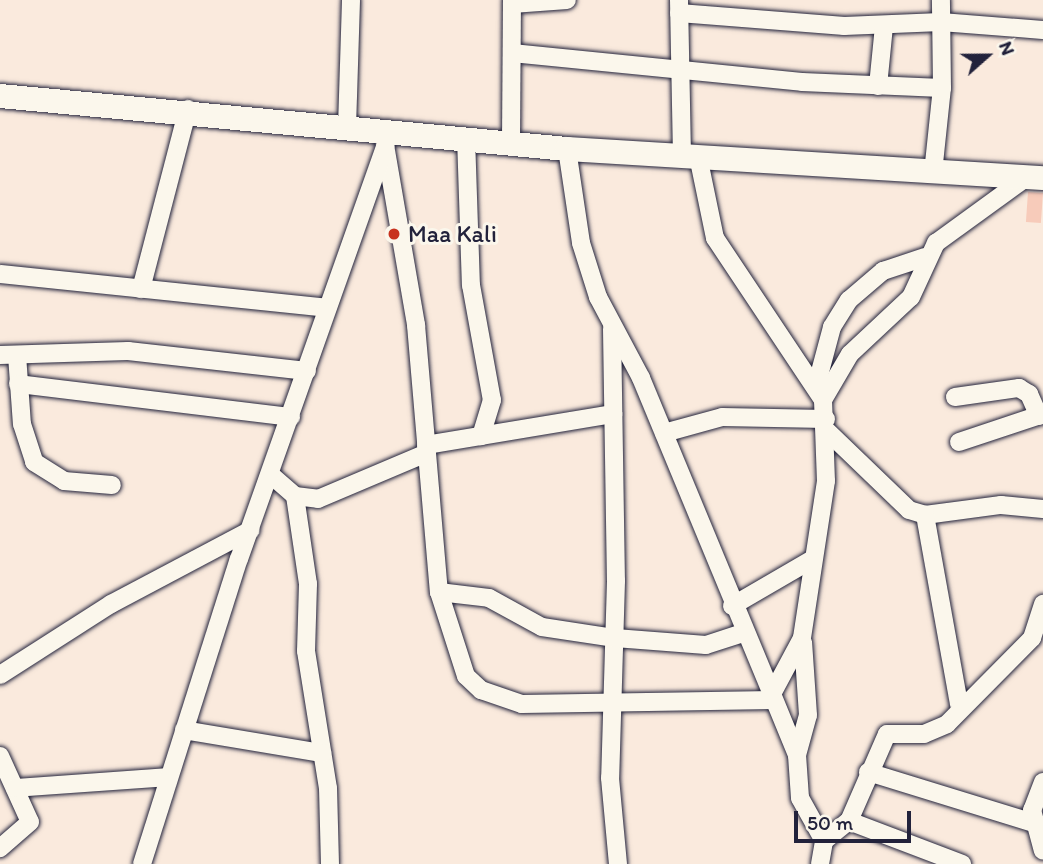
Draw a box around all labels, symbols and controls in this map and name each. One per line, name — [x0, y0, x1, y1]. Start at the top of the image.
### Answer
north arrow — [952, 21, 1022, 91]
text: N — [994, 38, 1020, 58]
place label: Maa Kali — [408, 220, 497, 248]
marker: Maa Kali — [386, 226, 402, 242]
scale bar — [798, 798, 915, 842]
text: 50 m — [807, 810, 853, 835]

